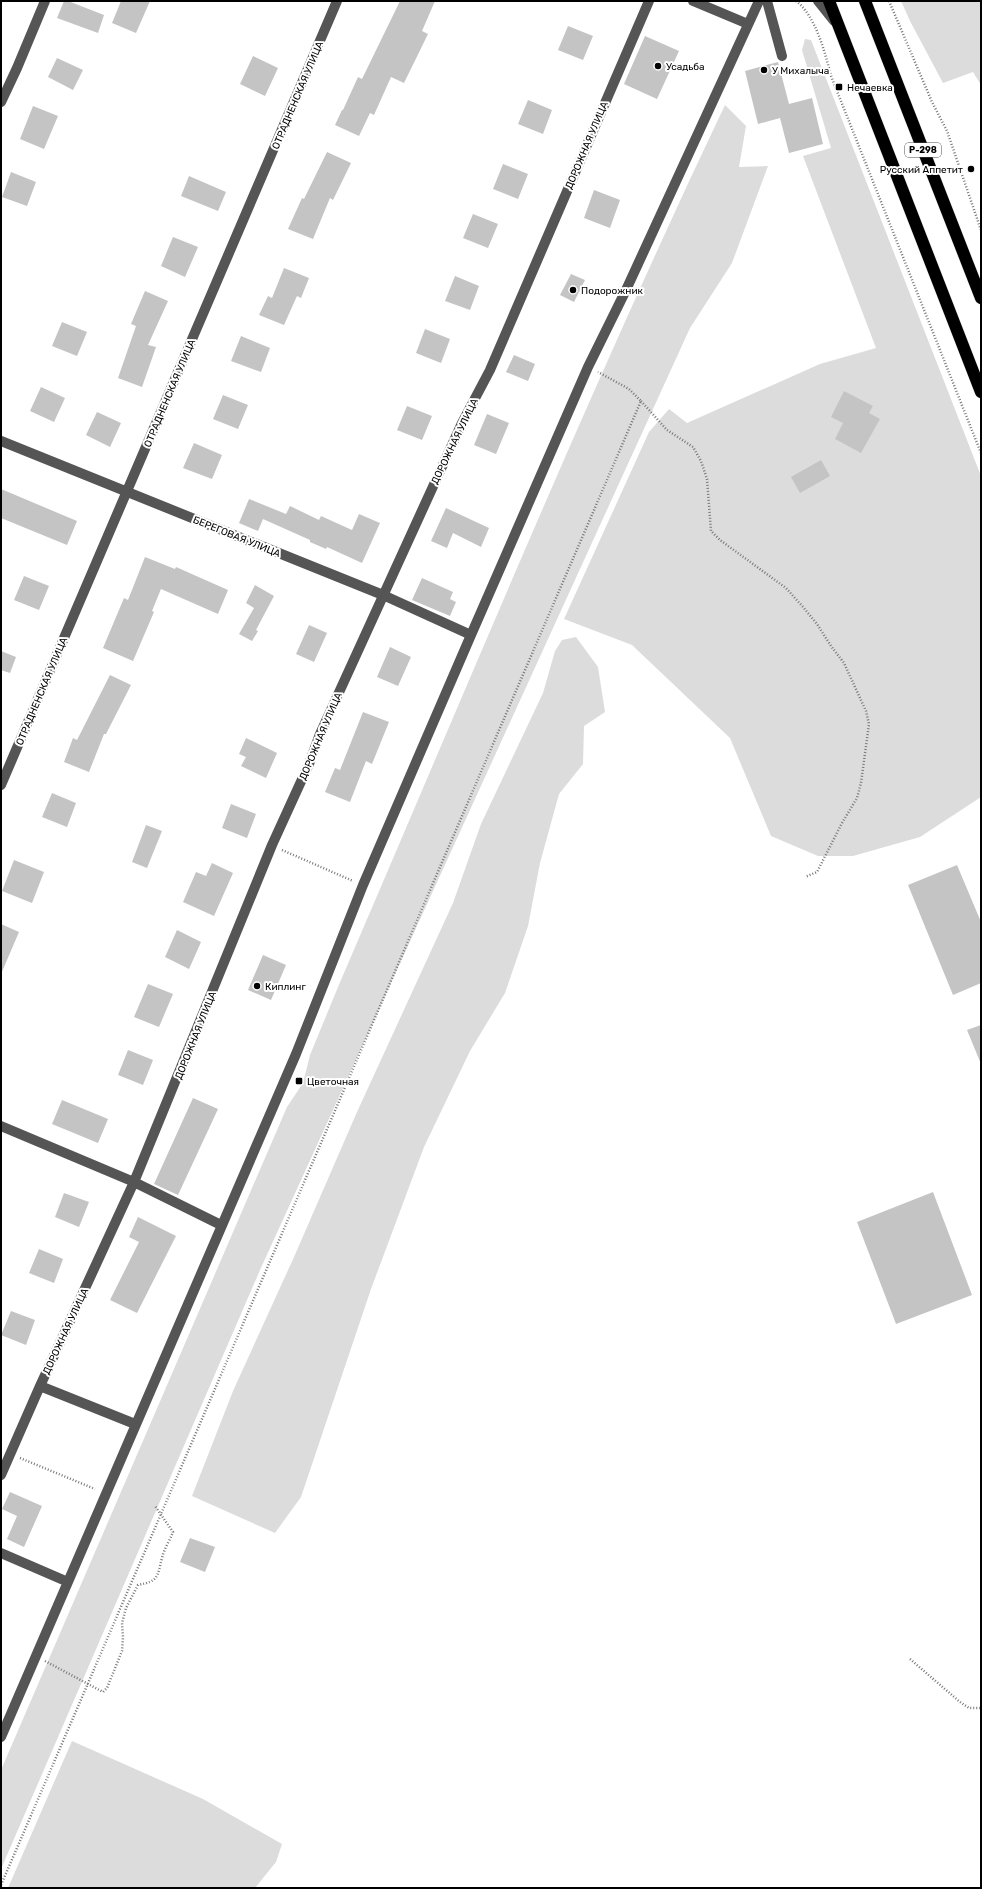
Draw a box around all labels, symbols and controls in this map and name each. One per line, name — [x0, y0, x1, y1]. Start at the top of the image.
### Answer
street label: ОТРАДНЕНСКАЯ УЛИЦА — [270, 39, 326, 151]
marker: Усадьба — [653, 61, 663, 71]
place label: Усадьба — [666, 61, 705, 73]
marker: У Михалыча — [759, 65, 769, 75]
place label: У Михалыча — [772, 65, 829, 77]
marker: Нечаевка — [834, 82, 844, 92]
place label: Нечаевка — [847, 82, 893, 94]
street label: ДОРОЖНАЯ УЛИЦА — [563, 100, 611, 191]
road number: Р-298 — [905, 143, 941, 157]
place label: Русский Аппетит — [880, 164, 963, 176]
marker: Русский Аппетит — [966, 164, 976, 174]
marker: Подорожник — [568, 285, 578, 295]
place label: Подорожник — [581, 285, 643, 297]
street label: ОТРАДНЕНСКАЯ УЛИЦА — [142, 337, 198, 449]
street label: ДОРОЖНАЯ УЛИЦА — [429, 396, 481, 486]
street label: БЕРЕГОВАЯ УЛИЦА — [191, 514, 282, 560]
street label: ОТРАДНЕНСКАЯ УЛИЦА — [14, 635, 70, 747]
street label: ДОРОЖНАЯ УЛИЦА — [297, 691, 345, 782]
marker: Киплинг — [252, 981, 262, 991]
place label: Киплинг — [265, 981, 306, 993]
street label: ДОРОЖНАЯ УЛИЦА — [173, 989, 219, 1081]
marker: Цветочная — [294, 1076, 304, 1086]
place label: Цветочная — [307, 1076, 359, 1088]
street label: ДОРОЖНАЯ УЛИЦА — [41, 1286, 91, 1377]

